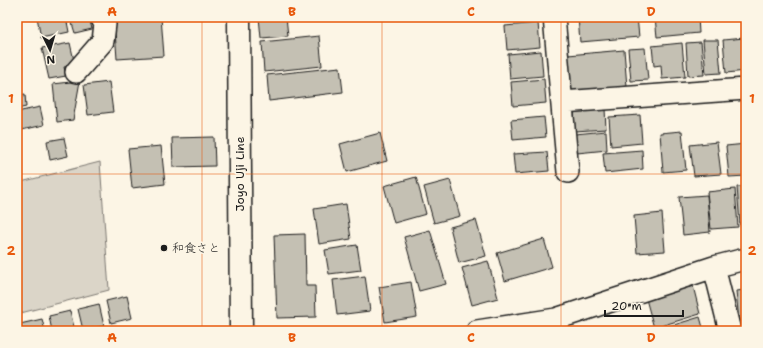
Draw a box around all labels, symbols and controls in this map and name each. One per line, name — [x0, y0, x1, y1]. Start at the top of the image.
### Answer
text: A — [107, 3, 117, 20]
text: B — [288, 3, 296, 20]
text: C — [467, 3, 475, 20]
text: D — [646, 3, 656, 20]
north arrow — [30, 30, 70, 70]
text: N — [46, 52, 56, 67]
text: 1 — [8, 90, 14, 107]
text: 1 — [749, 90, 755, 107]
street label: Joyo Uji Line — [232, 136, 248, 211]
place label: 和食さと — [172, 240, 220, 256]
text: 2 — [6, 242, 16, 259]
text: 2 — [747, 242, 757, 259]
marker: 和食さと — [159, 243, 169, 253]
scale bar — [605, 292, 683, 318]
text: 20 m — [611, 298, 642, 314]
text: A — [107, 329, 117, 346]
text: B — [288, 329, 296, 346]
text: C — [467, 329, 475, 346]
text: D — [646, 329, 656, 346]

